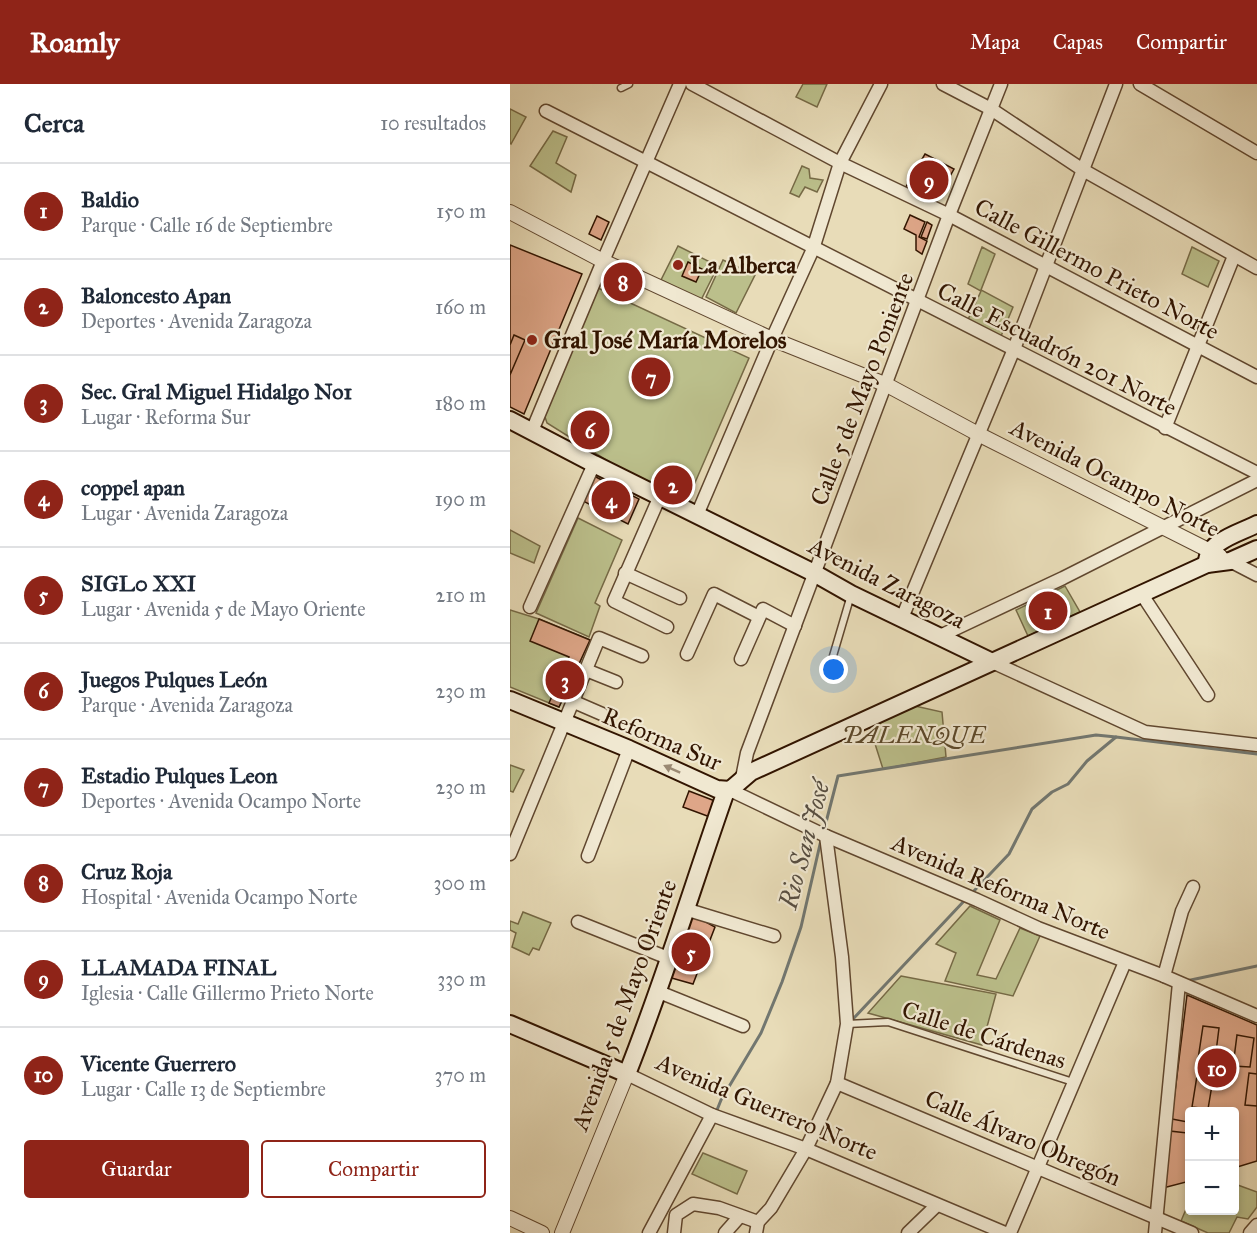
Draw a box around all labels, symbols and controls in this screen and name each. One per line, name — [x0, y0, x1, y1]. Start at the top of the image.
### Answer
text: Roamly — [30, 25, 119, 60]
text: Mapa — [970, 29, 1020, 55]
text: Capas — [1053, 29, 1103, 55]
text: Compartir — [1136, 29, 1227, 55]
text: Cerca — [24, 107, 84, 139]
text: 10 resultados — [380, 111, 486, 135]
pin: 9 — [910, 158, 948, 202]
text: Baldio — [81, 186, 139, 213]
street label: Calle Gillermo Prieto Norte — [970, 192, 1224, 346]
text: 1 — [40, 199, 47, 223]
text: 150 m — [436, 199, 486, 223]
text: Parque · Calle 16 de Septiembre — [81, 213, 333, 237]
place label: La Alberca — [690, 250, 797, 280]
marker: La Alberca — [671, 258, 685, 272]
pin: 8 — [604, 260, 642, 304]
street label: Calle 5 de Mayo Poniente — [804, 268, 920, 510]
street label: Calle Escuadrón 201 Norte — [932, 276, 1182, 422]
text: Baloncesto Apan — [81, 282, 231, 309]
text: 2 — [39, 295, 48, 319]
text: 160 m — [435, 295, 486, 319]
text: Deportes · Avenida Zaragoza — [81, 309, 312, 333]
place label: Gral José María Morelos — [544, 325, 787, 355]
marker: Gral José María Morelos — [525, 333, 539, 347]
pin: 7 — [632, 354, 670, 400]
text: Sec. Gral Miguel Hidalgo No1 — [81, 378, 352, 405]
text: 3 — [40, 391, 48, 415]
text: 180 m — [435, 391, 486, 415]
text: Lugar · Reforma Sur — [81, 405, 250, 429]
pin: 6 — [570, 408, 610, 452]
street label: Avenida Ocampo Norte — [1004, 412, 1225, 544]
pin: 2 — [654, 462, 692, 508]
text: coppel apan — [81, 474, 185, 501]
pin: 4 — [592, 478, 630, 522]
text: 4 — [38, 487, 49, 511]
text: 190 m — [435, 487, 486, 511]
text: Lugar · Avenida Zaragoza — [81, 501, 288, 525]
street label: Avenida Zaragoza — [803, 530, 971, 636]
text: SIGL0 XXI — [81, 570, 196, 597]
text: 5 — [39, 583, 48, 607]
text: 210 m — [436, 583, 486, 607]
pin: 1 — [1028, 588, 1068, 634]
text: Lugar · Avenida 5 de Mayo Oriente — [81, 597, 366, 621]
your location — [819, 655, 848, 684]
pin: 3 — [546, 658, 584, 702]
text: Juegos Pulques León — [81, 666, 267, 693]
text: 6 — [38, 679, 49, 703]
text: 230 m — [435, 679, 486, 703]
text: Parque · Avenida Zaragoza — [81, 693, 293, 717]
street label: Reforma Sur — [598, 700, 726, 778]
park label: PALENQUE — [842, 720, 987, 750]
text: Estadio Pulques Leon — [81, 762, 278, 789]
one-way arrow — [663, 764, 680, 773]
water label: Rio San José — [771, 774, 837, 913]
text: 7 — [38, 775, 49, 799]
text: 230 m — [435, 775, 486, 799]
text: Deportes · Avenida Ocampo Norte — [81, 789, 361, 813]
street label: Avenida Reforma Norte — [886, 827, 1115, 947]
text: Cruz Roja — [81, 858, 172, 885]
text: 8 — [38, 871, 49, 895]
text: 300 m — [434, 871, 486, 895]
street label: Avenida 5 de Mayo Oriente — [564, 875, 683, 1136]
text: Hospital · Avenida Ocampo Norte — [81, 885, 357, 909]
pin: 5 — [672, 930, 711, 974]
text: LLAMADA FINAL — [81, 954, 276, 981]
text: 9 — [38, 967, 49, 991]
text: 330 m — [437, 967, 486, 991]
text: Iglesia · Calle Gillermo Prieto Norte — [81, 981, 374, 1005]
street label: Calle de Cárdenas — [898, 994, 1070, 1076]
street label: Avenida Guerrero Norte — [651, 1046, 882, 1167]
pin: 10 — [1198, 1046, 1236, 1090]
text: Vicente Guerrero — [81, 1050, 236, 1077]
text: 10 — [34, 1063, 53, 1087]
text: 370 m — [435, 1063, 486, 1087]
text: Lugar · Calle 13 de Septiembre — [81, 1077, 326, 1101]
street label: Calle Álvaro Obregón — [920, 1083, 1126, 1193]
map controls — [1185, 1107, 1239, 1215]
button: + — [1185, 1107, 1239, 1161]
button: Guardar — [24, 1140, 249, 1198]
button: Compartir — [261, 1140, 486, 1198]
button: − — [1185, 1161, 1239, 1215]

